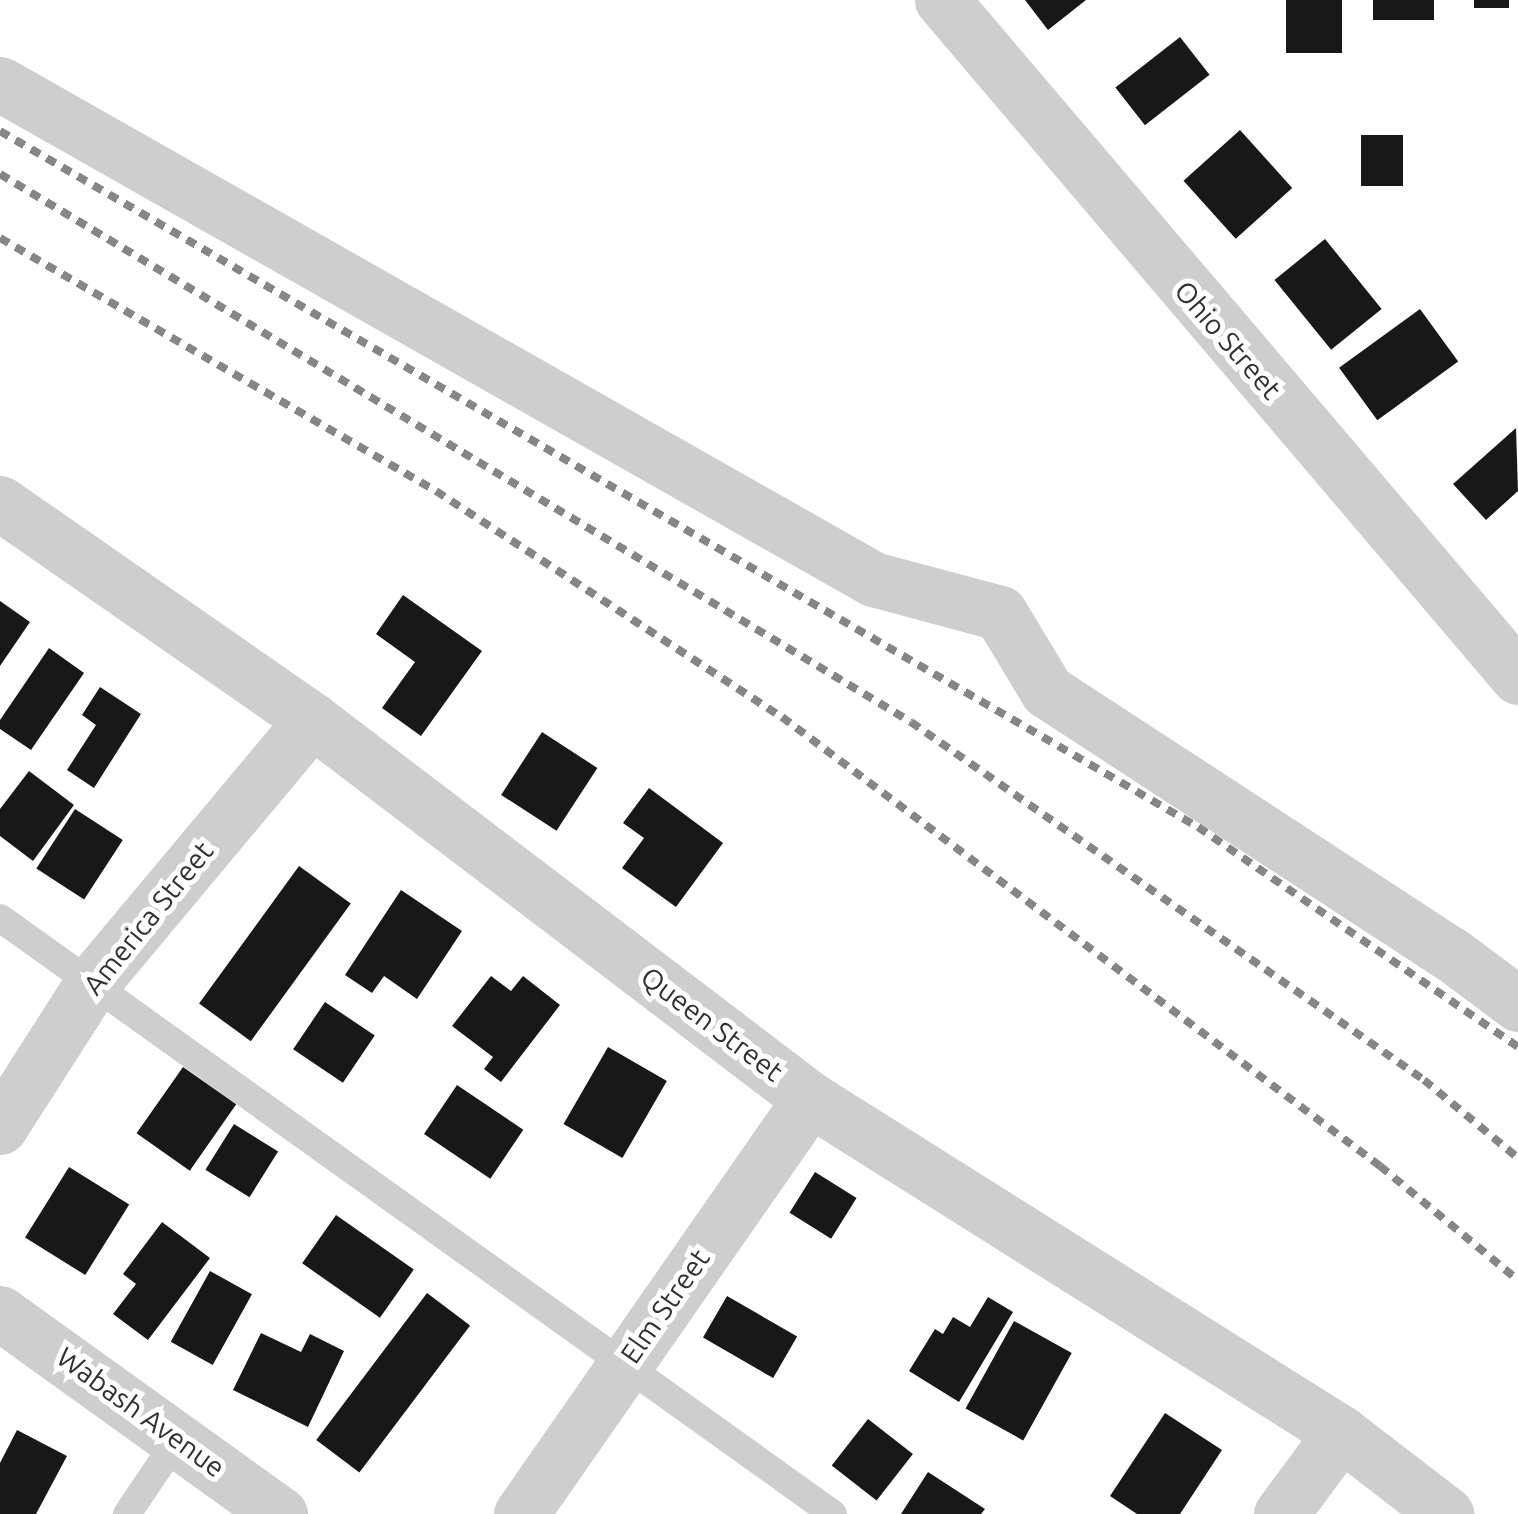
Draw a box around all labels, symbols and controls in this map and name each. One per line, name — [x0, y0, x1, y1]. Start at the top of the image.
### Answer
street label: Ohio Street — [1168, 274, 1288, 406]
street label: America Street — [76, 835, 220, 1001]
street label: Queen Street — [634, 960, 790, 1088]
street label: Elm Street — [613, 1242, 717, 1370]
street label: Wabash Avenue — [50, 1340, 232, 1484]

